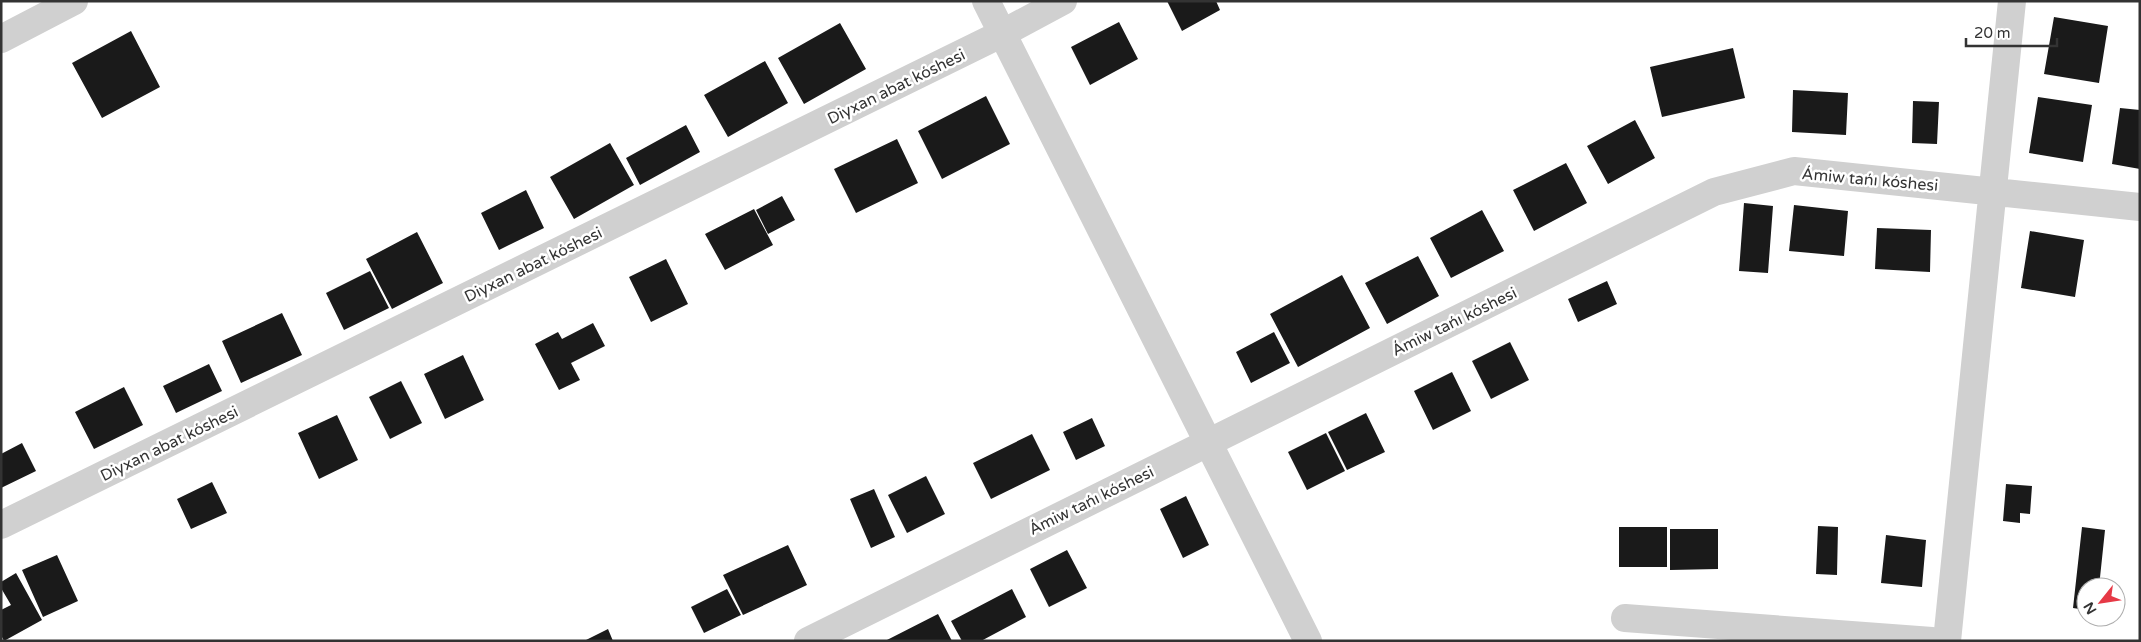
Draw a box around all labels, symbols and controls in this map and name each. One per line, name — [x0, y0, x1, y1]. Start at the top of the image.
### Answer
scale bar — [1966, 15, 2057, 47]
text: 20 m — [1974, 24, 2011, 42]
street label: Diyxan abat kóshesi — [824, 45, 969, 129]
street label: Ámiw tańı kóshesi — [1801, 164, 1939, 196]
street label: Diyxan abat kóshesi — [461, 223, 606, 307]
street label: Ámiw tańı kóshesi — [1389, 283, 1520, 361]
street label: Diyxan abat kóshesi — [97, 402, 242, 486]
street label: Ámiw tańı kóshesi — [1026, 462, 1157, 540]
north arrow — [2076, 577, 2126, 627]
text: N — [2080, 599, 2100, 617]

